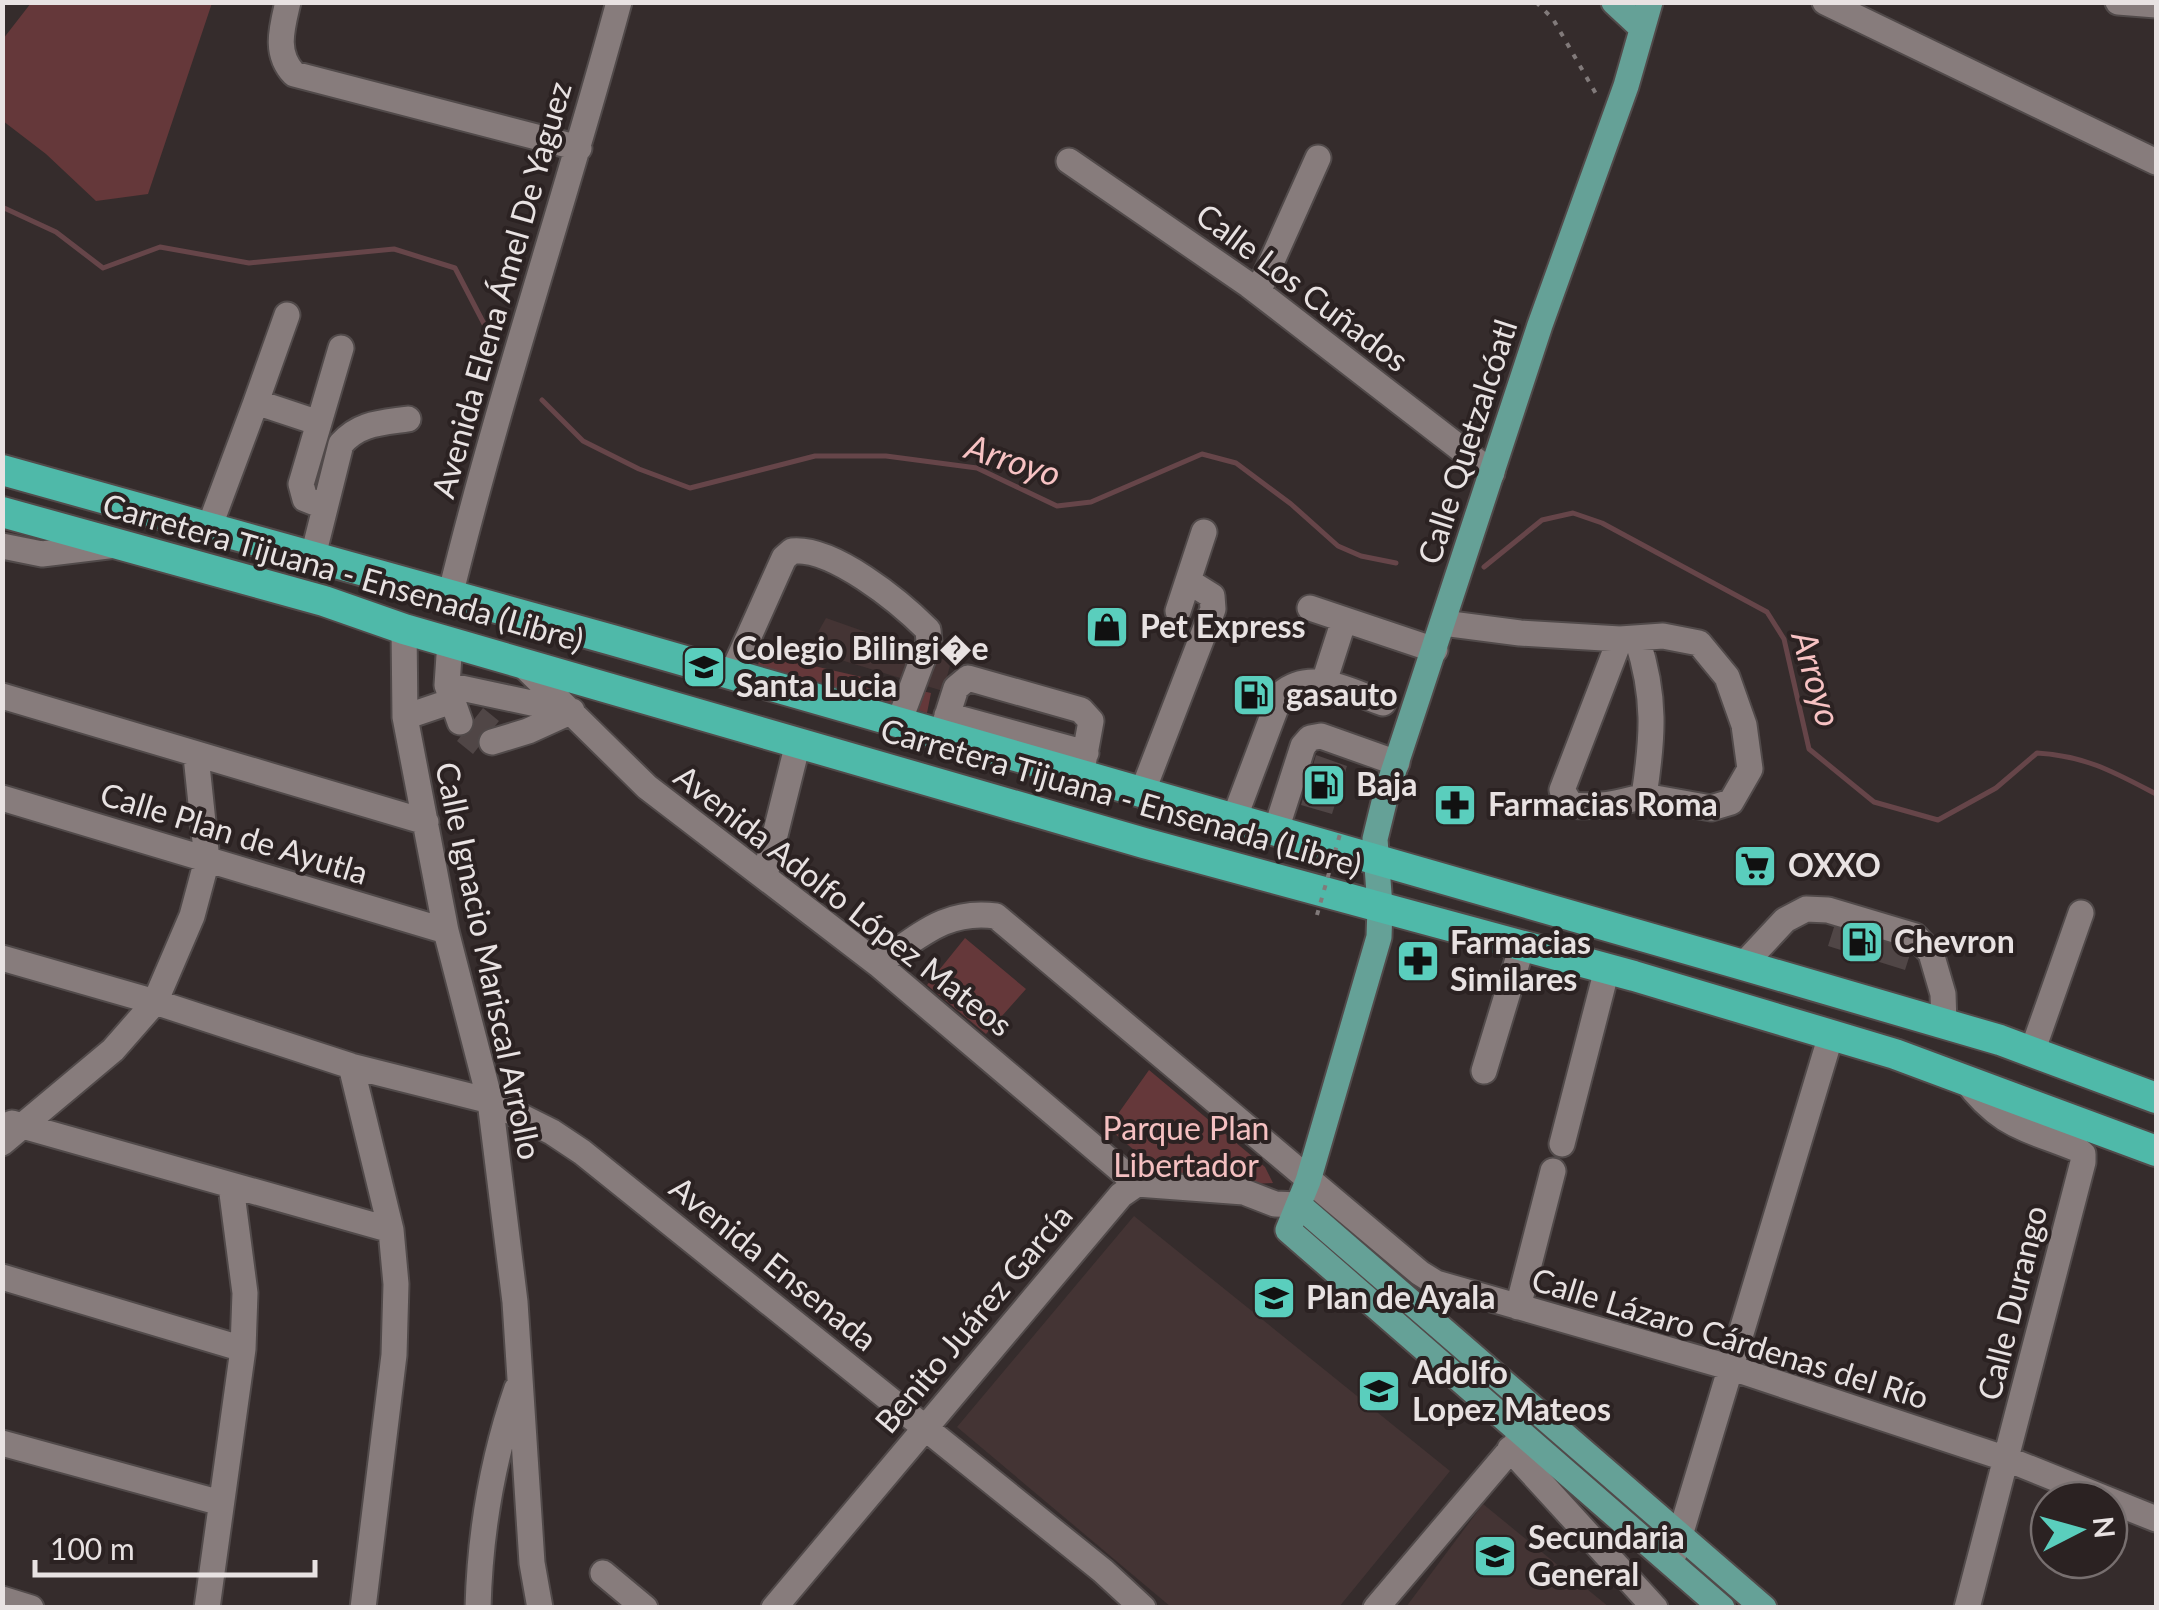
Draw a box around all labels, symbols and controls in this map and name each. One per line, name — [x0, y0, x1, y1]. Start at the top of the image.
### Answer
street label: Avenida Elena Ámel De Yaguez — [422, 77, 579, 502]
street label: Calle Los Cuñados — [1189, 194, 1417, 379]
street label: Calle Quetzalcóatl — [1409, 314, 1524, 569]
water label: Arroyo — [959, 423, 1066, 494]
street label: Carretera Tijuana - Ensenada (Libre) — [99, 484, 588, 659]
shop icon: Pet Express — [1084, 604, 1130, 650]
place label: Pet Express — [1140, 606, 1306, 645]
water label: Arroyo — [1784, 624, 1852, 731]
place label: Colegio Bilingi�e Santa Lucia — [736, 628, 989, 704]
school or university icon: Colegio Bilingi�e Santa Lucia — [681, 644, 727, 690]
fuel station icon: gasauto — [1231, 672, 1277, 718]
place label: gasauto — [1286, 674, 1398, 713]
street label: Carretera Tijuana - Ensenada (Libre) — [877, 709, 1366, 884]
street label: Avenida Adolfo López Mateos — [667, 756, 1021, 1044]
street label: Calle Ignacio Mariscal Arrollo — [428, 758, 551, 1163]
fuel station icon: Baja — [1301, 762, 1347, 808]
place label: Baja — [1356, 764, 1417, 803]
street label: Calle Plan de Ayutla — [96, 773, 373, 892]
pharmacy icon: Farmacias Roma — [1432, 782, 1478, 828]
place label: Farmacias Roma — [1488, 784, 1718, 823]
supermarket icon: OXXO — [1732, 843, 1778, 889]
place label: OXXO — [1788, 845, 1881, 884]
fuel station icon: Chevron — [1839, 919, 1885, 965]
place label: Chevron — [1894, 921, 2015, 960]
place label: Farmacias Similares — [1450, 922, 1591, 998]
pharmacy icon: Farmacias Similares — [1395, 938, 1441, 984]
park label: Parque Plan Libertador — [1103, 1108, 1269, 1184]
street label: Avenida Ensenada — [663, 1167, 885, 1358]
street label: Benito Juárez García — [866, 1196, 1080, 1440]
street label: Calle Durango — [1969, 1201, 2055, 1404]
street label: Calle Lázaro Cárdenas del Río — [1527, 1259, 1933, 1417]
school or university icon: Plan de Ayala — [1251, 1275, 1297, 1321]
place label: Plan de Ayala — [1306, 1277, 1495, 1316]
place label: Adolfo Lopez Mateos — [1411, 1352, 1611, 1428]
school or university icon: Adolfo Lopez Mateos — [1356, 1368, 1402, 1414]
north arrow — [2029, 1480, 2129, 1580]
scale bar — [35, 1515, 315, 1577]
text: N — [2087, 1515, 2123, 1540]
place label: Secundaria General — [1528, 1517, 1685, 1593]
text: 100 m — [50, 1530, 135, 1566]
school or university icon: Secundaria General — [1472, 1533, 1518, 1579]

